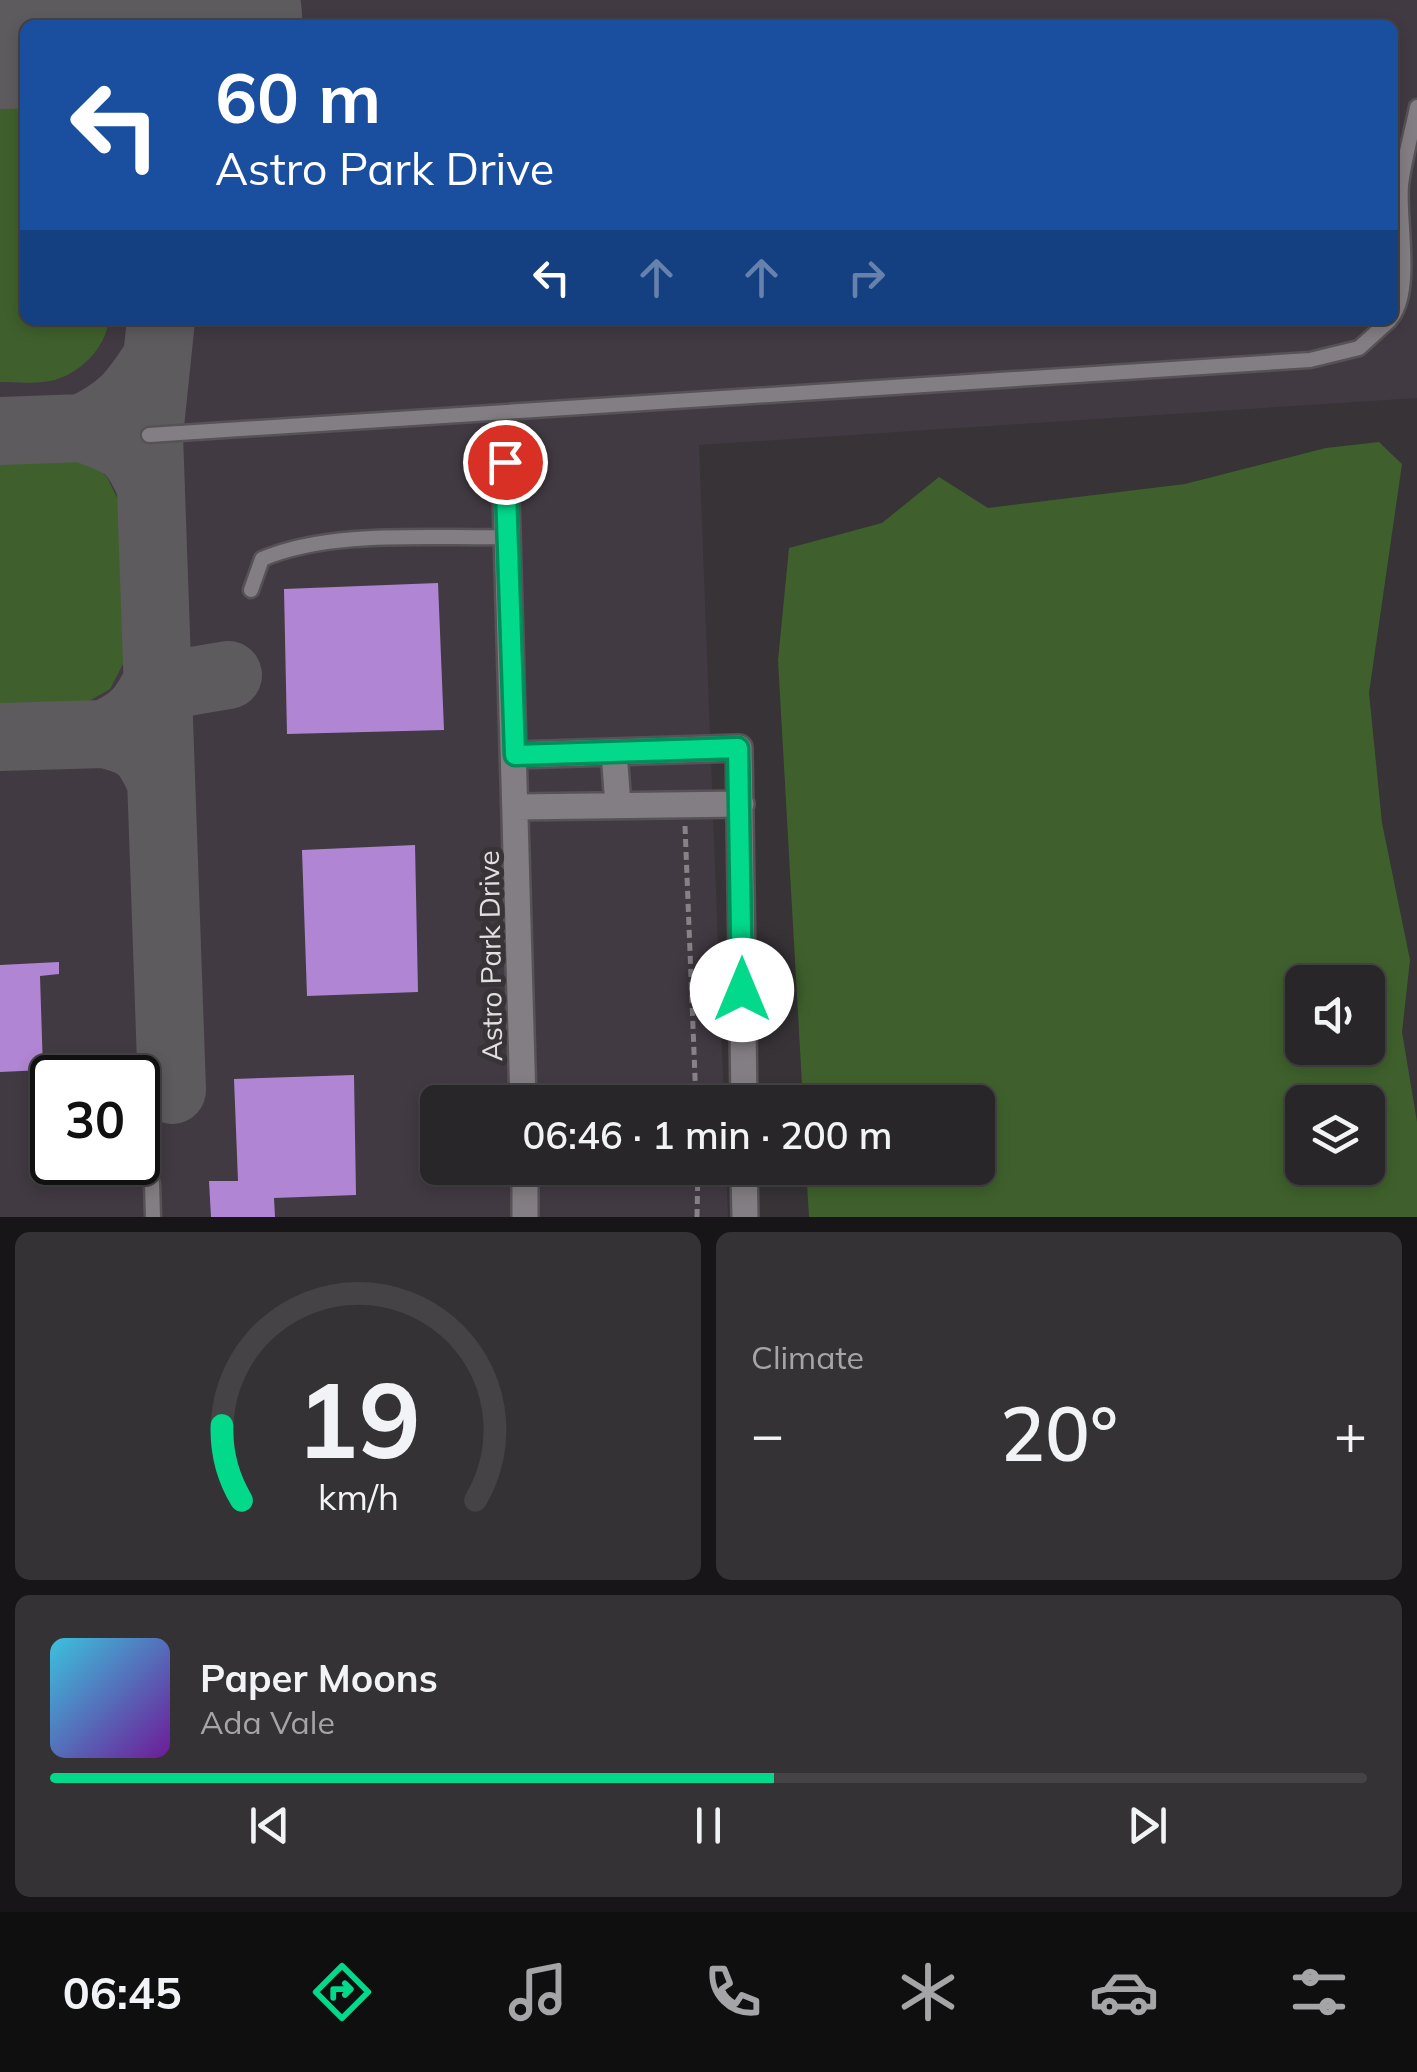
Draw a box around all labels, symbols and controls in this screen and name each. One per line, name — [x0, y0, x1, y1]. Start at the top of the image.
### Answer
text: 60 m — [215, 53, 381, 141]
icon: left — [50, 60, 180, 190]
text: Astro Park Drive — [215, 140, 554, 196]
icon: left — [524, 250, 579, 305]
icon: ahead — [629, 250, 684, 305]
icon: ahead — [734, 250, 789, 305]
icon: right — [839, 250, 894, 305]
pin — [463, 420, 548, 505]
icon: arrive — [478, 435, 533, 490]
street label: Astro Park Drive — [471, 850, 509, 1062]
position arrow — [690, 938, 794, 1042]
map controls — [1285, 965, 1385, 1185]
button: sound — [1285, 965, 1385, 1065]
speed limit sign: 30 — [30, 1055, 160, 1185]
button: layers — [1285, 1085, 1385, 1185]
text: 06:46 · 1 min · 200 m — [522, 1111, 893, 1159]
text: Climate — [751, 1337, 864, 1377]
text: 19 — [296, 1353, 420, 1484]
text: 20° — [1000, 1386, 1118, 1480]
text: − — [751, 1399, 784, 1468]
text: + — [1334, 1399, 1367, 1468]
text: km/h — [318, 1474, 398, 1519]
text: Paper Moons — [200, 1654, 438, 1702]
text: Ada Vale — [200, 1702, 335, 1742]
icon: previous — [242, 1798, 297, 1853]
icon: pause — [681, 1798, 736, 1853]
icon: next — [1120, 1798, 1175, 1853]
icon: directions — [307, 1957, 377, 2027]
icon: music — [503, 1957, 573, 2027]
icon: phone — [698, 1957, 768, 2027]
icon: climate — [893, 1957, 963, 2027]
icon: car — [1089, 1957, 1159, 2027]
icon: filters — [1284, 1957, 1354, 2027]
text: 06:45 — [63, 1964, 182, 2020]

